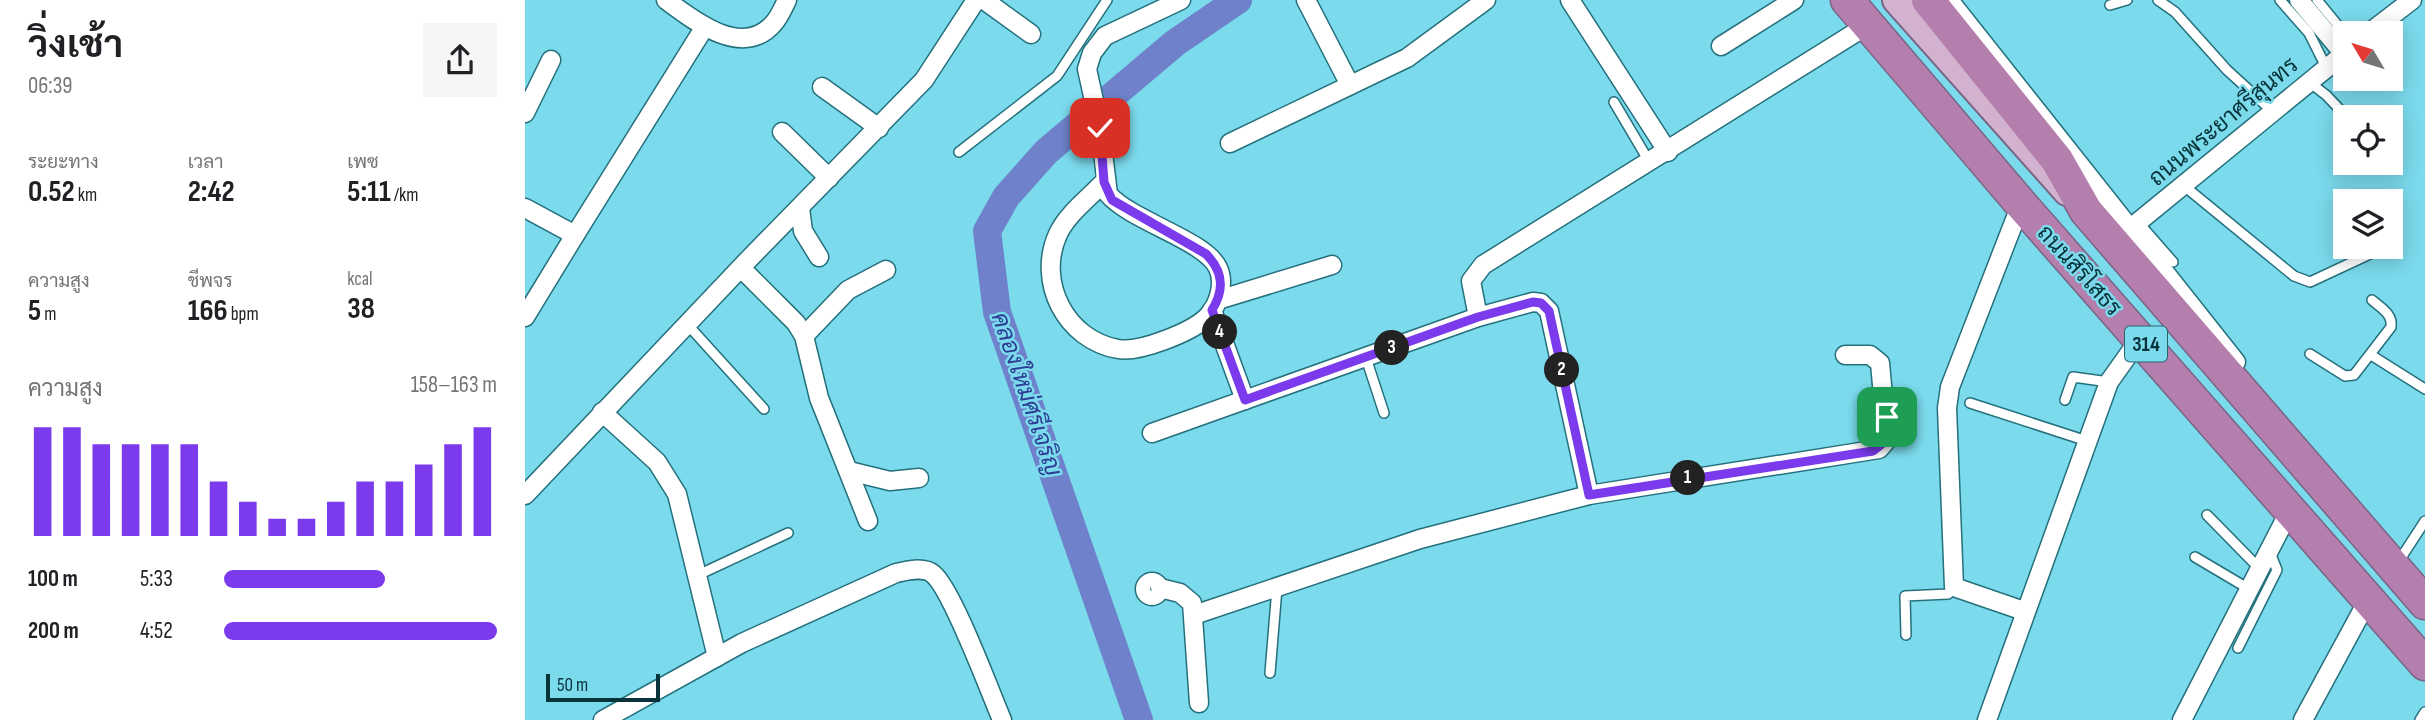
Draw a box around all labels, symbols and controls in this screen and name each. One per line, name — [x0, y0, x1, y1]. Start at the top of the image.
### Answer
north arrow — [2333, 21, 2403, 91]
map controls — [2333, 21, 2403, 259]
text: วิ่งเช้า — [28, 23, 123, 68]
button: share — [423, 23, 497, 97]
street label: ถนนพระยาศรีสุนทร — [2142, 50, 2305, 193]
text: 06:39 — [28, 72, 73, 100]
pin — [1070, 98, 1130, 158]
button: locate — [2333, 105, 2403, 175]
icon: check — [1081, 109, 1119, 147]
text: ระยะทาง — [28, 151, 99, 174]
text: เวลา — [188, 151, 224, 174]
text: เพซ — [347, 151, 379, 174]
text: 0.52 — [28, 174, 75, 210]
text: 2:42 — [188, 174, 235, 210]
text: 5:11 — [347, 174, 391, 210]
text: km — [75, 184, 97, 207]
text: /km — [391, 184, 418, 207]
button: layers — [2333, 189, 2403, 259]
street label: ถนนสิริโสธร — [2031, 217, 2130, 322]
text: kcal — [347, 268, 372, 291]
text: ความสูง — [28, 270, 90, 293]
text: ชีพจร — [188, 270, 233, 293]
text: 38 — [347, 291, 375, 327]
text: 5 — [28, 293, 41, 329]
text: 166 — [188, 293, 228, 329]
text: m — [41, 303, 56, 326]
text: bpm — [228, 303, 259, 326]
water label: คลองใหม่ศรีเจริญ — [985, 308, 1070, 480]
pin: 4 — [1203, 314, 1237, 350]
text: 4 — [1215, 320, 1224, 343]
road number: 314 — [2125, 326, 2167, 362]
pin: 3 — [1375, 330, 1409, 366]
text: 3 — [1387, 336, 1396, 359]
pin: 2 — [1545, 352, 1579, 388]
text: 2 — [1557, 358, 1566, 381]
text: 158–163 m — [411, 371, 497, 399]
text: ความสูง — [28, 375, 103, 403]
pin — [1857, 387, 1917, 447]
icon: arrive — [1868, 398, 1906, 436]
pin: 1 — [1671, 461, 1705, 496]
text: 1 — [1684, 466, 1691, 489]
text: 100 m — [28, 565, 78, 593]
text: 5:33 — [140, 565, 173, 593]
text: 200 m — [28, 617, 79, 645]
text: 4:52 — [140, 617, 173, 645]
scale bar — [546, 671, 660, 703]
text: 50 m — [557, 674, 588, 697]

